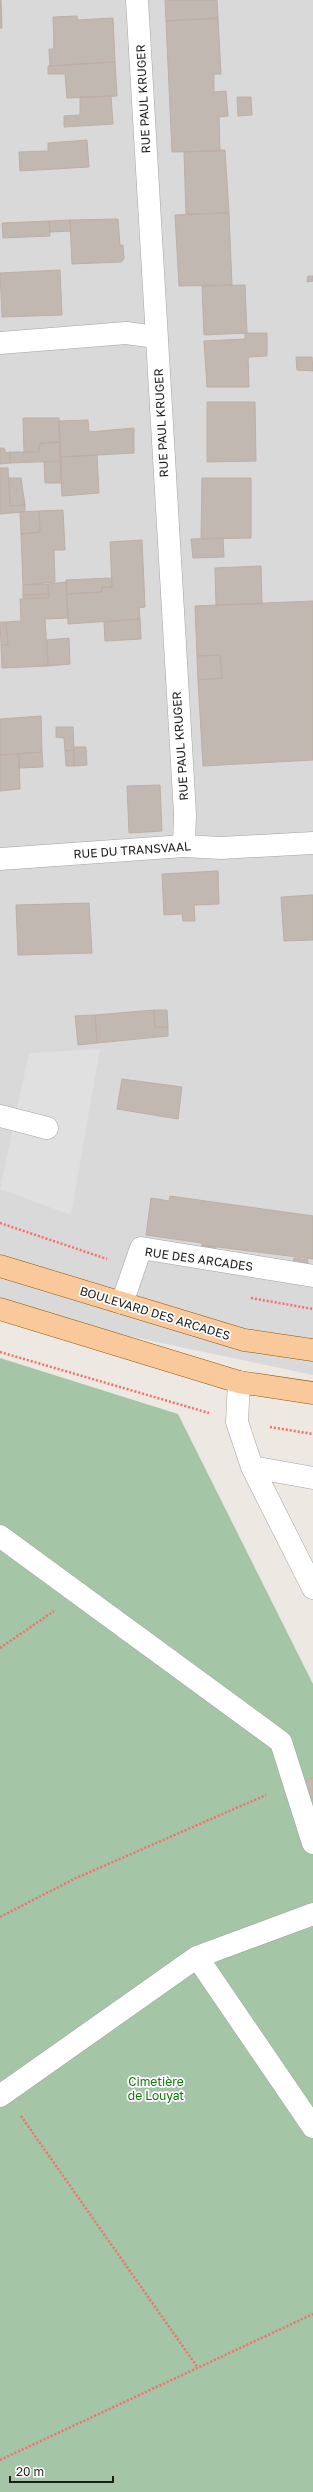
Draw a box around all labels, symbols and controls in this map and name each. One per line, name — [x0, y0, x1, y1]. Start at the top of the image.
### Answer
street label: RUE PAUL KRUGER — [133, 44, 153, 154]
street label: RUE PAUL KRUGER — [151, 368, 171, 478]
street label: RUE PAUL KRUGER — [169, 691, 191, 801]
street label: RUE DU TRANSVAAL — [73, 838, 191, 862]
street label: RUE DES ARCADES — [144, 1244, 254, 1274]
street label: BOULEVARD DES ARCADES — [78, 1283, 232, 1343]
park label: Cimetière de Louyat — [128, 2074, 184, 2103]
scale bar — [10, 2458, 113, 2484]
text: 20 m — [16, 2464, 44, 2479]

